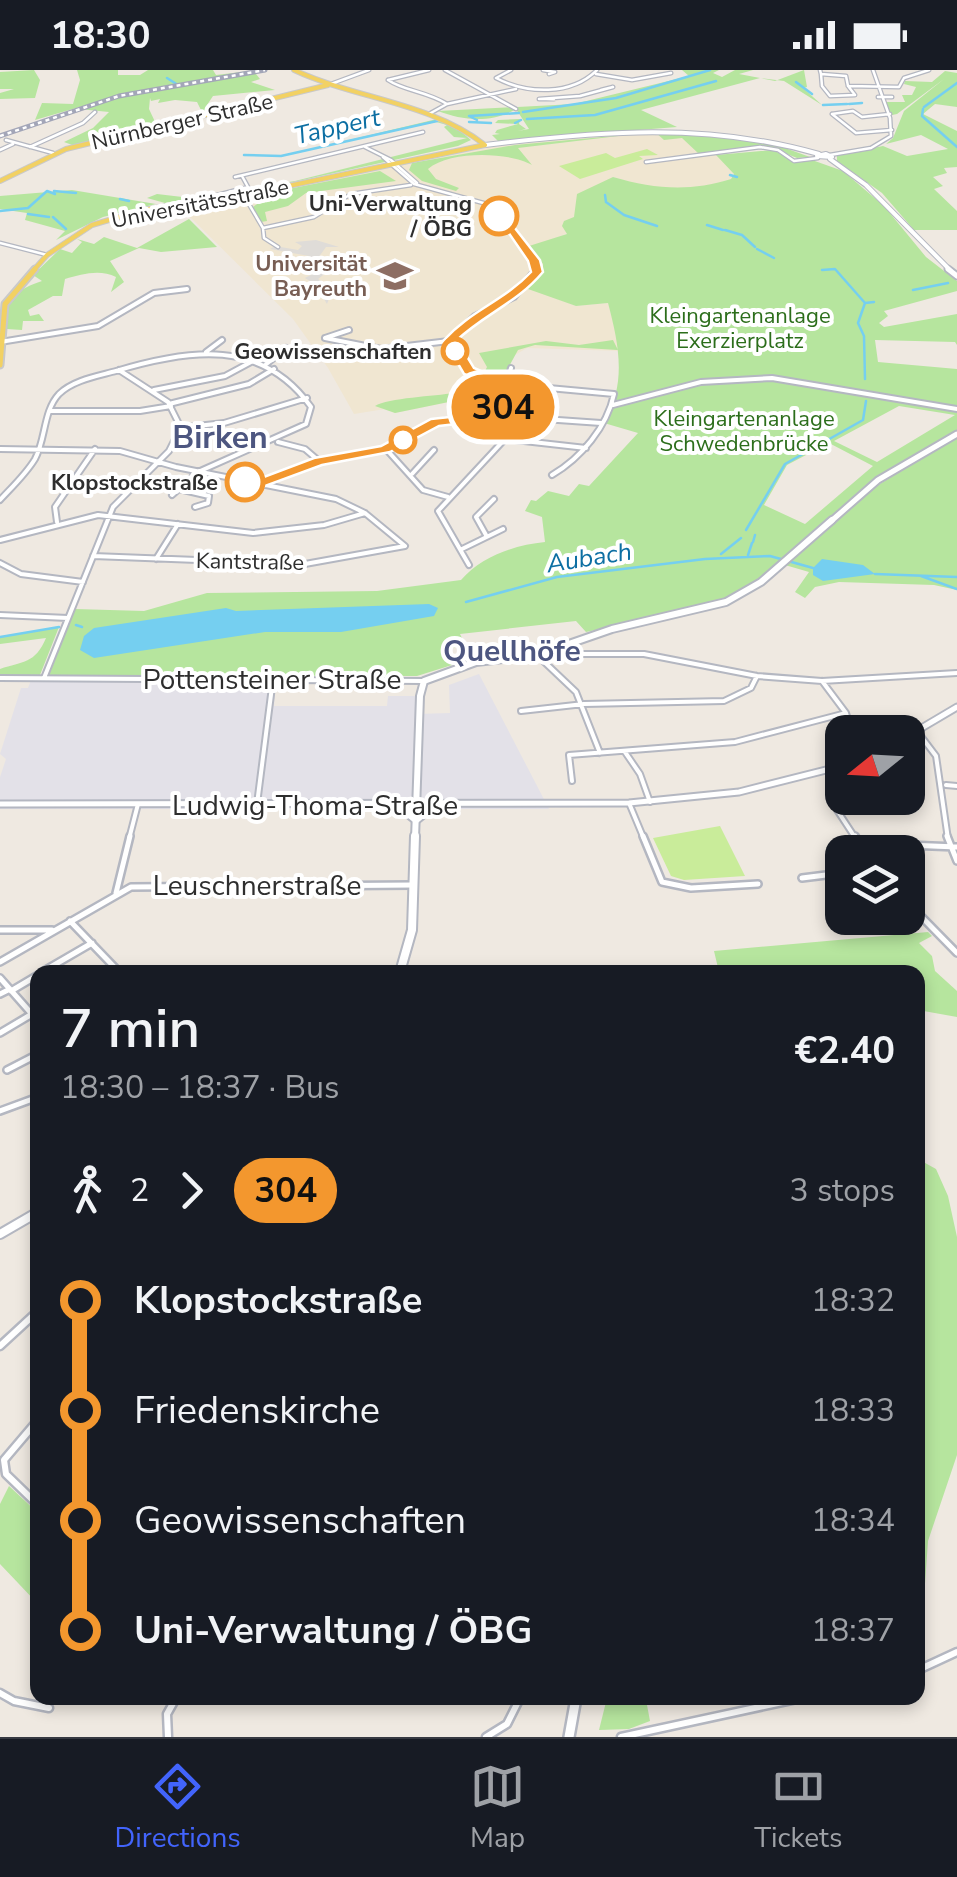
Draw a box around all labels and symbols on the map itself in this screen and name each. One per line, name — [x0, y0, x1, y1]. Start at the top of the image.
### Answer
street label: Nürnberger Straße — [89, 87, 276, 157]
water label: Tappert — [291, 100, 385, 153]
street label: Universitätsstraße — [109, 172, 292, 236]
place label: Uni-Verwaltung / ÖBG — [309, 189, 472, 244]
marker: Uni-Verwaltung / ÖBG — [480, 197, 518, 235]
place label: Universität Bayreuth — [255, 249, 368, 304]
school or university icon: Universität Bayreuth — [376, 257, 414, 295]
park label: Kleingartenanlage Exerzierplatz — [649, 301, 831, 356]
place label: Geowissenschaften — [234, 337, 432, 367]
marker: Geowissenschaften — [442, 338, 468, 364]
line badge: 304 — [446, 374, 560, 440]
park label: Kleingartenanlage Schwedenbrücke — [653, 404, 835, 459]
district label: Birken — [172, 416, 268, 459]
unlabelled marker — [390, 427, 416, 453]
marker: Klopstockstraße — [226, 463, 264, 501]
place label: Klopstockstraße — [51, 468, 218, 498]
water label: Aubach — [543, 534, 634, 582]
street label: Kantstraße — [196, 546, 304, 578]
district label: Quellhöfe — [443, 631, 581, 672]
street label: Pottensteiner Straße — [143, 661, 401, 699]
north arrow — [825, 715, 925, 815]
street label: Ludwig-Thoma-Straße — [172, 787, 458, 825]
street label: Leuschnerstraße — [153, 867, 361, 905]

